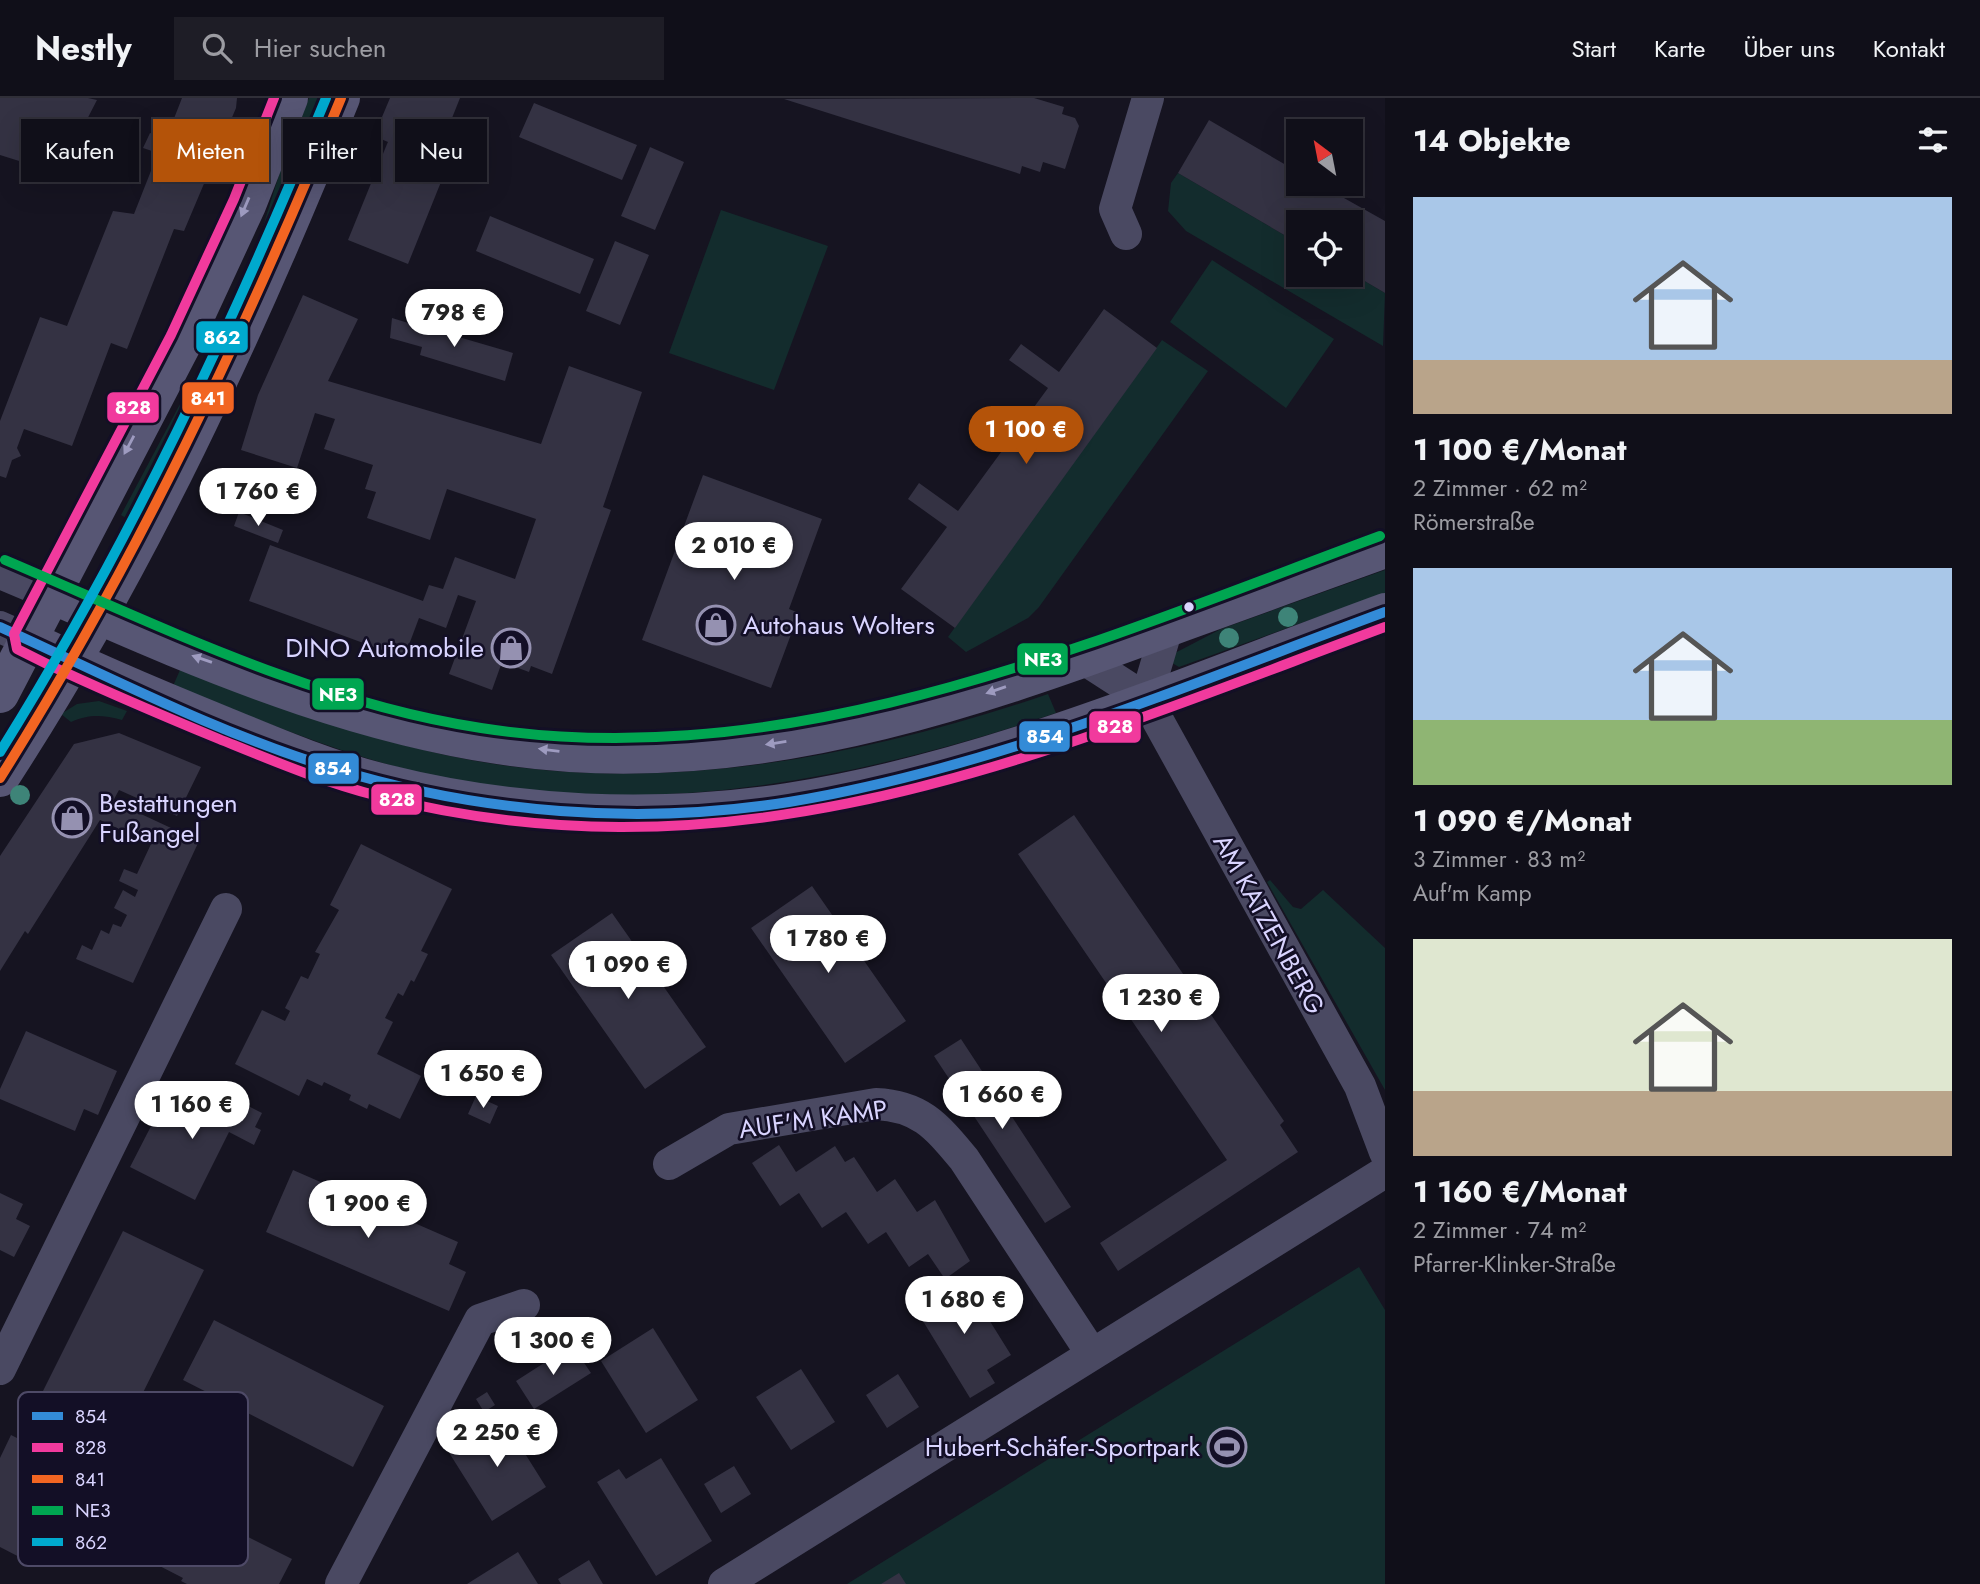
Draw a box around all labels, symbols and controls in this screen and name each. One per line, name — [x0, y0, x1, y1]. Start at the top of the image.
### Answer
search box — [174, 17, 664, 80]
text: Nestly — [35, 25, 132, 72]
icon: search — [198, 29, 236, 67]
text: Hier suchen — [254, 29, 386, 67]
text: Start — [1572, 31, 1616, 66]
text: Karte — [1654, 31, 1705, 66]
text: Über uns — [1743, 31, 1835, 66]
text: Kontakt — [1873, 31, 1945, 66]
chip: Kaufen — [21, 119, 139, 182]
chip: Mieten — [153, 119, 269, 182]
chip: Filter — [283, 119, 381, 182]
chip: Neu — [395, 119, 487, 182]
north arrow — [1286, 119, 1363, 196]
map controls — [1286, 119, 1363, 287]
text: 14 Objekte — [1413, 119, 1571, 162]
icon: filters — [1914, 121, 1952, 159]
one-way arrow — [240, 196, 251, 217]
button: locate — [1286, 210, 1363, 287]
icon: home — [1620, 242, 1746, 368]
pin: 798 € — [405, 289, 503, 349]
text: 798 € — [421, 295, 487, 329]
line badge: 862 — [195, 320, 249, 354]
text: 862 — [203, 324, 241, 351]
line badge: 841 — [181, 381, 235, 415]
text: 841 — [191, 385, 225, 412]
line badge: 828 — [106, 391, 160, 424]
text: 828 — [115, 394, 151, 421]
pin: 1 100 € — [961, 406, 1091, 466]
text: 1 100 € — [985, 412, 1067, 446]
text: 1 100 €/Monat — [1413, 428, 1627, 471]
one-way arrow — [124, 435, 135, 455]
pin: 1 760 € — [193, 468, 323, 528]
text: 2 Zimmer · 62 m² — [1413, 471, 1587, 505]
text: 1 760 € — [215, 474, 301, 508]
text: Römerstraße — [1413, 505, 1535, 539]
pin: 2 010 € — [669, 522, 799, 582]
text: 2 010 € — [691, 528, 777, 562]
unlabelled marker — [1182, 600, 1196, 614]
shop icon: Autohaus Wolters — [695, 604, 737, 646]
place label: Autohaus Wolters — [743, 606, 935, 644]
icon: home — [1620, 613, 1746, 739]
shop icon: DINO Automobile — [490, 627, 532, 669]
place label: DINO Automobile — [285, 629, 484, 667]
line badge: NE3 — [1016, 642, 1069, 676]
text: NE3 — [1024, 646, 1062, 673]
one-way arrow — [191, 653, 212, 664]
line badge: NE3 — [311, 677, 365, 711]
text: NE3 — [319, 681, 357, 708]
one-way arrow — [986, 685, 1007, 696]
line badge: 828 — [1088, 710, 1142, 744]
text: 828 — [1097, 713, 1133, 740]
line badge: 854 — [1018, 720, 1071, 753]
text: 854 — [1026, 723, 1064, 750]
one-way arrow — [764, 738, 786, 749]
one-way arrow — [538, 745, 560, 756]
line badge: 854 — [307, 752, 360, 785]
text: 854 — [314, 755, 352, 782]
line badge: 828 — [370, 783, 423, 816]
place label: Bestattungen Fußangel — [99, 784, 238, 852]
text: 828 — [379, 786, 415, 813]
shop icon: Bestattungen Fußangel — [51, 797, 93, 839]
text: 1 090 €/Monat — [1413, 799, 1631, 842]
street label: AM KATZENBERG — [1204, 827, 1334, 1021]
text: 3 Zimmer · 83 m² — [1413, 842, 1585, 876]
text: Auf'm Kamp — [1413, 876, 1532, 910]
pin: 1 780 € — [763, 916, 893, 975]
text: 1 780 € — [786, 921, 870, 955]
pin: 1 090 € — [563, 942, 693, 1001]
text: 1 090 € — [585, 947, 671, 981]
pin: 1 230 € — [1096, 974, 1226, 1034]
text: 1 230 € — [1118, 980, 1204, 1014]
icon: home — [1620, 984, 1746, 1110]
pin: 1 650 € — [418, 1051, 548, 1110]
text: 1 650 € — [440, 1056, 526, 1090]
pin: 1 660 € — [937, 1072, 1067, 1131]
text: 1 660 € — [959, 1077, 1045, 1111]
pin: 1 160 € — [127, 1082, 257, 1141]
text: 1 160 € — [151, 1087, 233, 1121]
street label: AUF'M KAMP — [736, 1090, 890, 1148]
text: 1 160 €/Monat — [1413, 1170, 1627, 1213]
pin: 1 900 € — [303, 1180, 433, 1240]
text: 1 900 € — [325, 1186, 411, 1220]
text: 2 Zimmer · 74 m² — [1413, 1213, 1586, 1247]
text: Pfarrer-Klinker-Straße — [1413, 1247, 1616, 1281]
pin: 1 680 € — [899, 1276, 1029, 1336]
text: 1 680 € — [921, 1282, 1007, 1316]
pin: 1 300 € — [488, 1318, 618, 1377]
text: 1 300 € — [510, 1323, 596, 1357]
legend — [18, 1392, 248, 1566]
text: 854 — [75, 1403, 107, 1430]
pin: 2 250 € — [432, 1410, 562, 1469]
text: 2 250 € — [452, 1415, 542, 1449]
sports icon: Hubert-Schäfer-Sportpark — [1206, 1426, 1248, 1468]
place label: Hubert-Schäfer-Sportpark — [925, 1428, 1201, 1466]
text: 828 — [75, 1434, 107, 1461]
text: 841 — [75, 1466, 105, 1493]
text: NE3 — [75, 1497, 111, 1524]
text: 862 — [75, 1529, 107, 1556]

